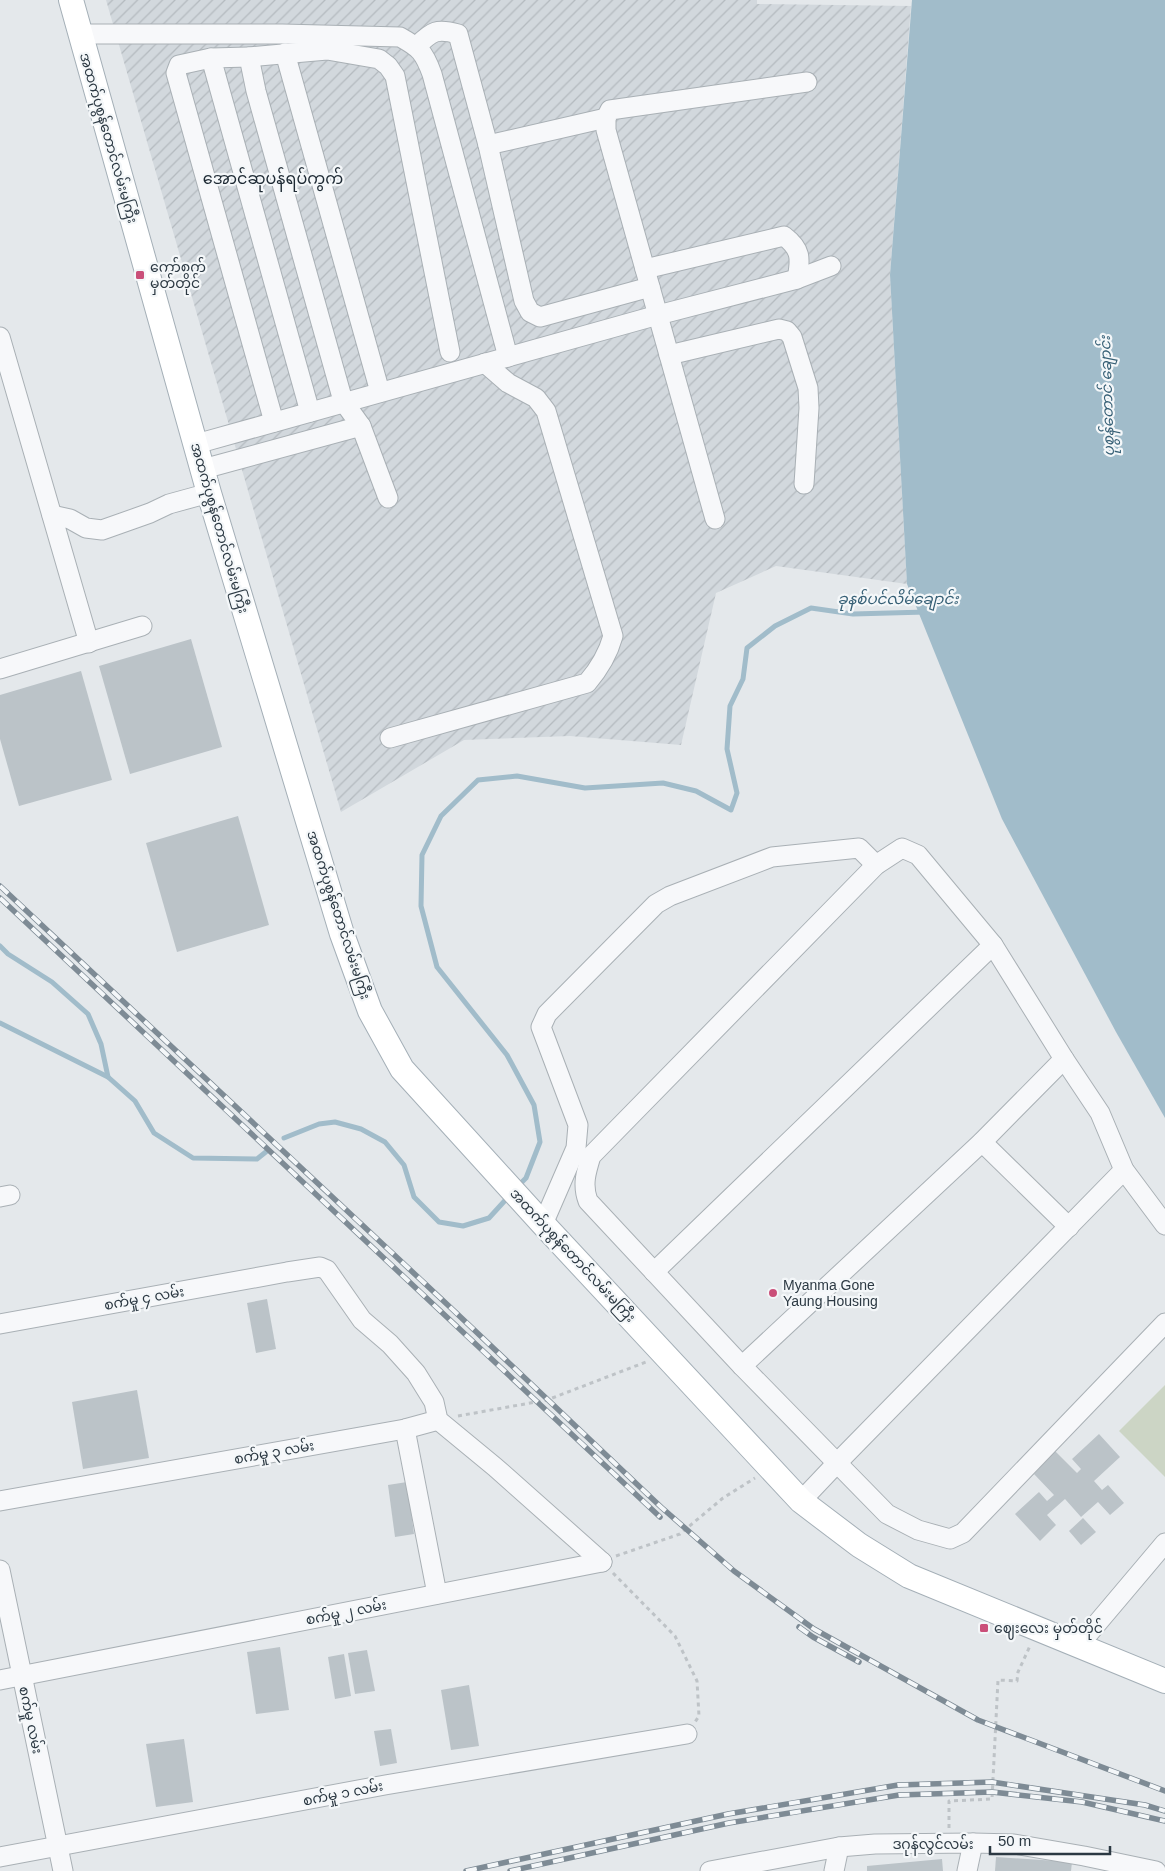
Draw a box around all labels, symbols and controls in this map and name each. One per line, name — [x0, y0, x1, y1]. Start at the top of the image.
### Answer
street label: အထက်ပုစွန်တောင်လမ်းမကြီး — [73, 50, 143, 226]
district label: အောင်ဆုပန်ရပ်ကွက် — [203, 167, 343, 193]
place label: ကော်စက် မှတ်တိုင် — [150, 257, 206, 295]
marker: ကော်စက် မှတ်တိုင် — [134, 269, 146, 281]
water label: ပုစွန်တောင် ချောင်း — [1094, 334, 1121, 457]
street label: အထက်ပုစွန်တောင်လမ်းမကြီး — [184, 440, 254, 616]
water label: ခုနစ်ပင်လိမ်ချောင်း — [838, 588, 959, 611]
street label: အထက်ပုစွန်တောင်လမ်းမကြီး — [300, 828, 376, 1003]
street label: အထက်ပုစွန်တောင်လမ်းမကြီး — [504, 1184, 640, 1328]
place label: Myanma Gone Yaung Housing — [783, 1277, 878, 1309]
street label: စက်မှု ၄ လမ်း — [102, 1281, 186, 1317]
marker: Myanma Gone Yaung Housing — [767, 1287, 779, 1299]
street label: စက်မှု ၃ လမ်း — [232, 1435, 316, 1471]
street label: စက်မှု ၂ လမ်း — [304, 1594, 389, 1632]
place label: ဈေးလေး မှတ်တိုင် — [994, 1618, 1103, 1640]
marker: ဈေးလေး မှတ်တိုင် — [978, 1622, 990, 1634]
street label: စက်မှု လမ်း — [12, 1684, 48, 1756]
street label: စက်မှု ၁ လမ်း — [301, 1775, 385, 1813]
scale bar — [990, 1824, 1110, 1856]
text: 50 m — [998, 1832, 1031, 1849]
street label: ဒဂုန်လွင်လမ်း — [892, 1834, 974, 1856]

